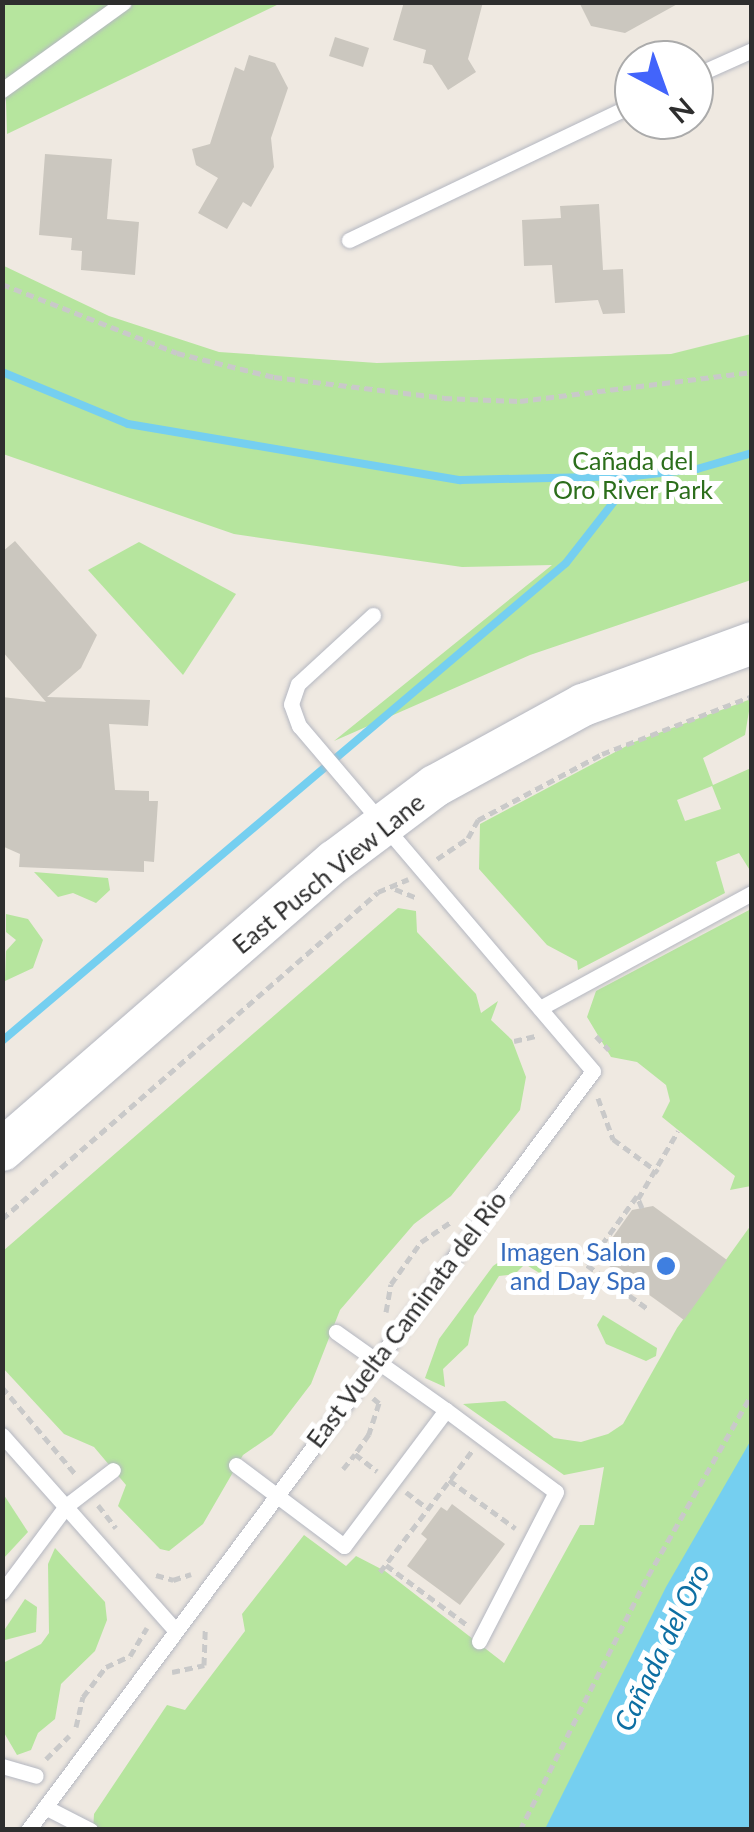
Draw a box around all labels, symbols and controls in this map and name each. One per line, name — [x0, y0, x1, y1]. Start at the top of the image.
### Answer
north arrow — [614, 40, 714, 140]
text: N — [663, 91, 702, 131]
park label: Cañada del Oro River Park — [553, 446, 713, 505]
street label: East Pusch View Lane — [226, 786, 430, 960]
street label: East Vuelta Caminata del Rio — [299, 1184, 513, 1454]
place label: Imagen Salon and Day Spa — [500, 1237, 646, 1296]
marker: Imagen Salon and Day Spa — [655, 1255, 677, 1277]
water label: Cañada del Oro — [606, 1558, 716, 1736]

